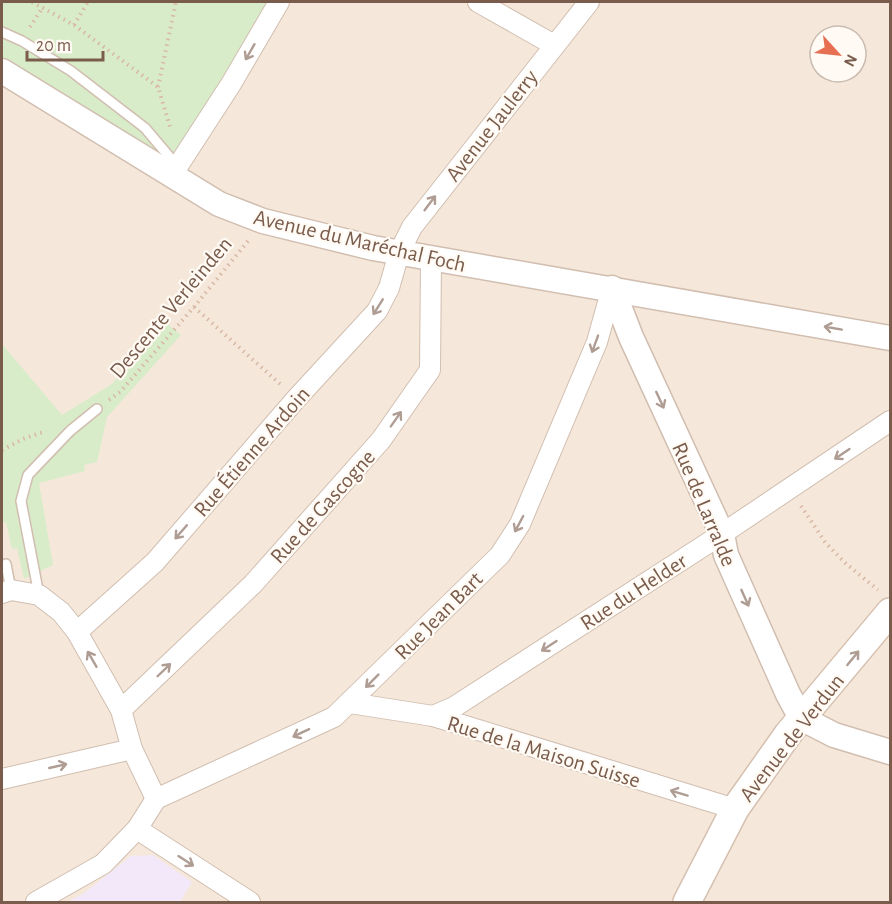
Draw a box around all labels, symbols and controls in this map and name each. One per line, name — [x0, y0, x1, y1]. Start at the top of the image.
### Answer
scale bar — [27, 24, 104, 62]
north arrow — [808, 24, 868, 84]
text: 20 m — [36, 37, 71, 55]
one-way arrow — [244, 43, 256, 60]
text: N — [841, 52, 860, 69]
street label: Avenue Jaulerry — [442, 65, 542, 186]
one-way arrow — [423, 195, 436, 211]
street label: Avenue du Maréchal Foch — [252, 206, 468, 276]
street label: Descente Verleinden — [106, 233, 236, 382]
one-way arrow — [372, 298, 384, 315]
one-way arrow — [824, 322, 843, 333]
one-way arrow — [589, 334, 600, 353]
street label: Rue Étienne Ardoin — [189, 382, 314, 521]
one-way arrow — [655, 390, 666, 409]
one-way arrow — [390, 411, 402, 428]
street label: Rue de Larralde — [668, 439, 740, 570]
street label: Rue de Gascogne — [266, 446, 379, 568]
one-way arrow — [834, 448, 851, 460]
one-way arrow — [513, 514, 524, 532]
one-way arrow — [174, 524, 188, 539]
street label: Rue du Helder — [576, 549, 691, 634]
street label: Rue Jean Bart — [391, 568, 487, 664]
one-way arrow — [741, 589, 752, 607]
one-way arrow — [541, 640, 558, 652]
one-way arrow — [86, 651, 98, 668]
one-way arrow — [846, 651, 860, 666]
one-way arrow — [156, 662, 171, 677]
street label: Avenue de Verdun — [735, 670, 848, 806]
one-way arrow — [365, 673, 380, 688]
street label: Rue de la Maison Suisse — [444, 712, 643, 792]
one-way arrow — [292, 727, 310, 739]
one-way arrow — [49, 759, 68, 771]
one-way arrow — [670, 786, 689, 797]
one-way arrow — [178, 854, 195, 867]

